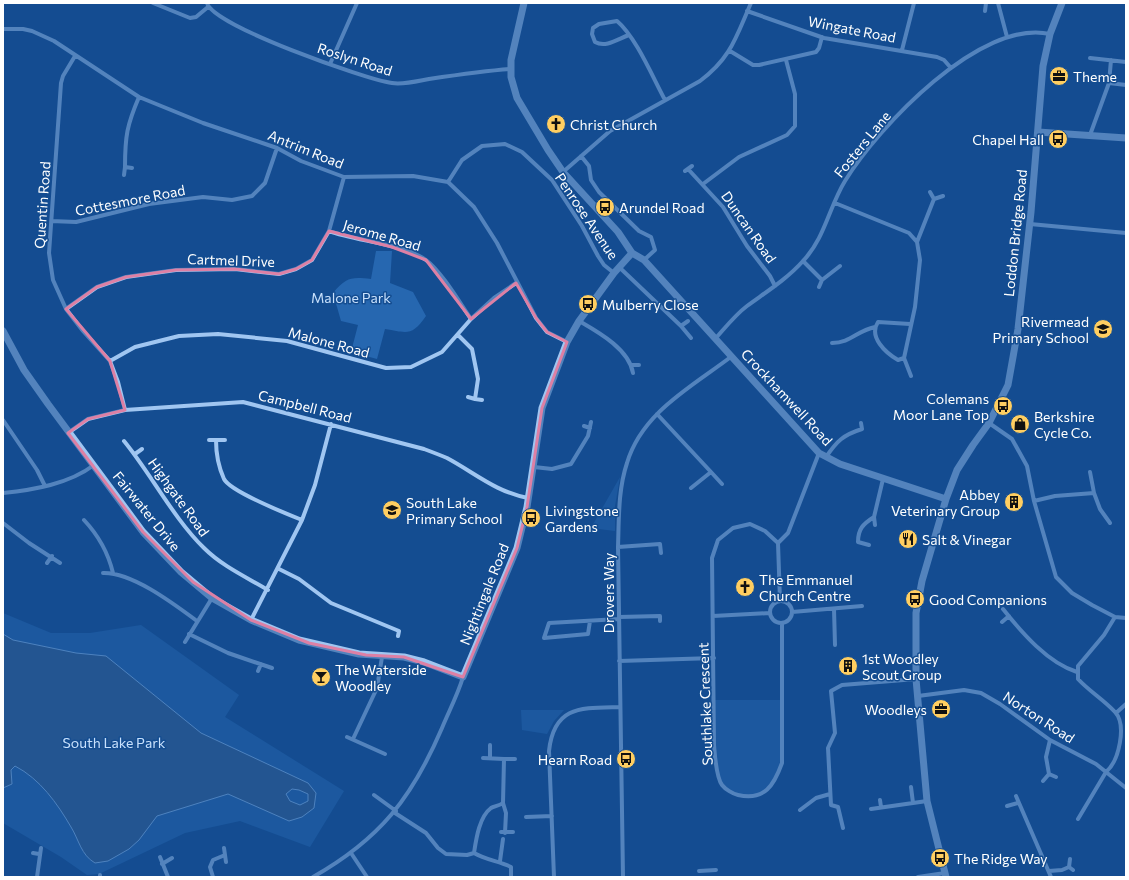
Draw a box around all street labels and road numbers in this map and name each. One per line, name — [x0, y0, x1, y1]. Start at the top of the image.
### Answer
street label: Wingate Road — [807, 12, 897, 46]
street label: Roslyn Road — [315, 39, 395, 79]
street label: Fosters Lane — [830, 107, 894, 181]
street label: Antrim Road — [266, 126, 346, 172]
street label: Quentin Road — [30, 161, 54, 249]
street label: Loddon Bridge Road — [1000, 168, 1030, 298]
street label: Penrose Avenue — [552, 170, 622, 262]
street label: Cottesmore Road — [74, 181, 186, 219]
street label: Duncan Road — [718, 188, 780, 266]
street label: Jerome Road — [341, 216, 423, 254]
street label: Cartmel Drive — [187, 250, 275, 270]
street label: Malone Road — [287, 323, 371, 361]
street label: Crockhamwell Road — [738, 345, 836, 449]
street label: Campbell Road — [257, 386, 353, 426]
street label: Highgate Road — [145, 454, 213, 540]
street label: Fairwater Drive — [110, 468, 184, 554]
street label: Nightingale Road — [456, 541, 512, 647]
street label: Drovers Way — [600, 553, 617, 633]
street label: Southlake Crescent — [694, 642, 716, 766]
street label: Norton Road — [1000, 688, 1078, 746]

